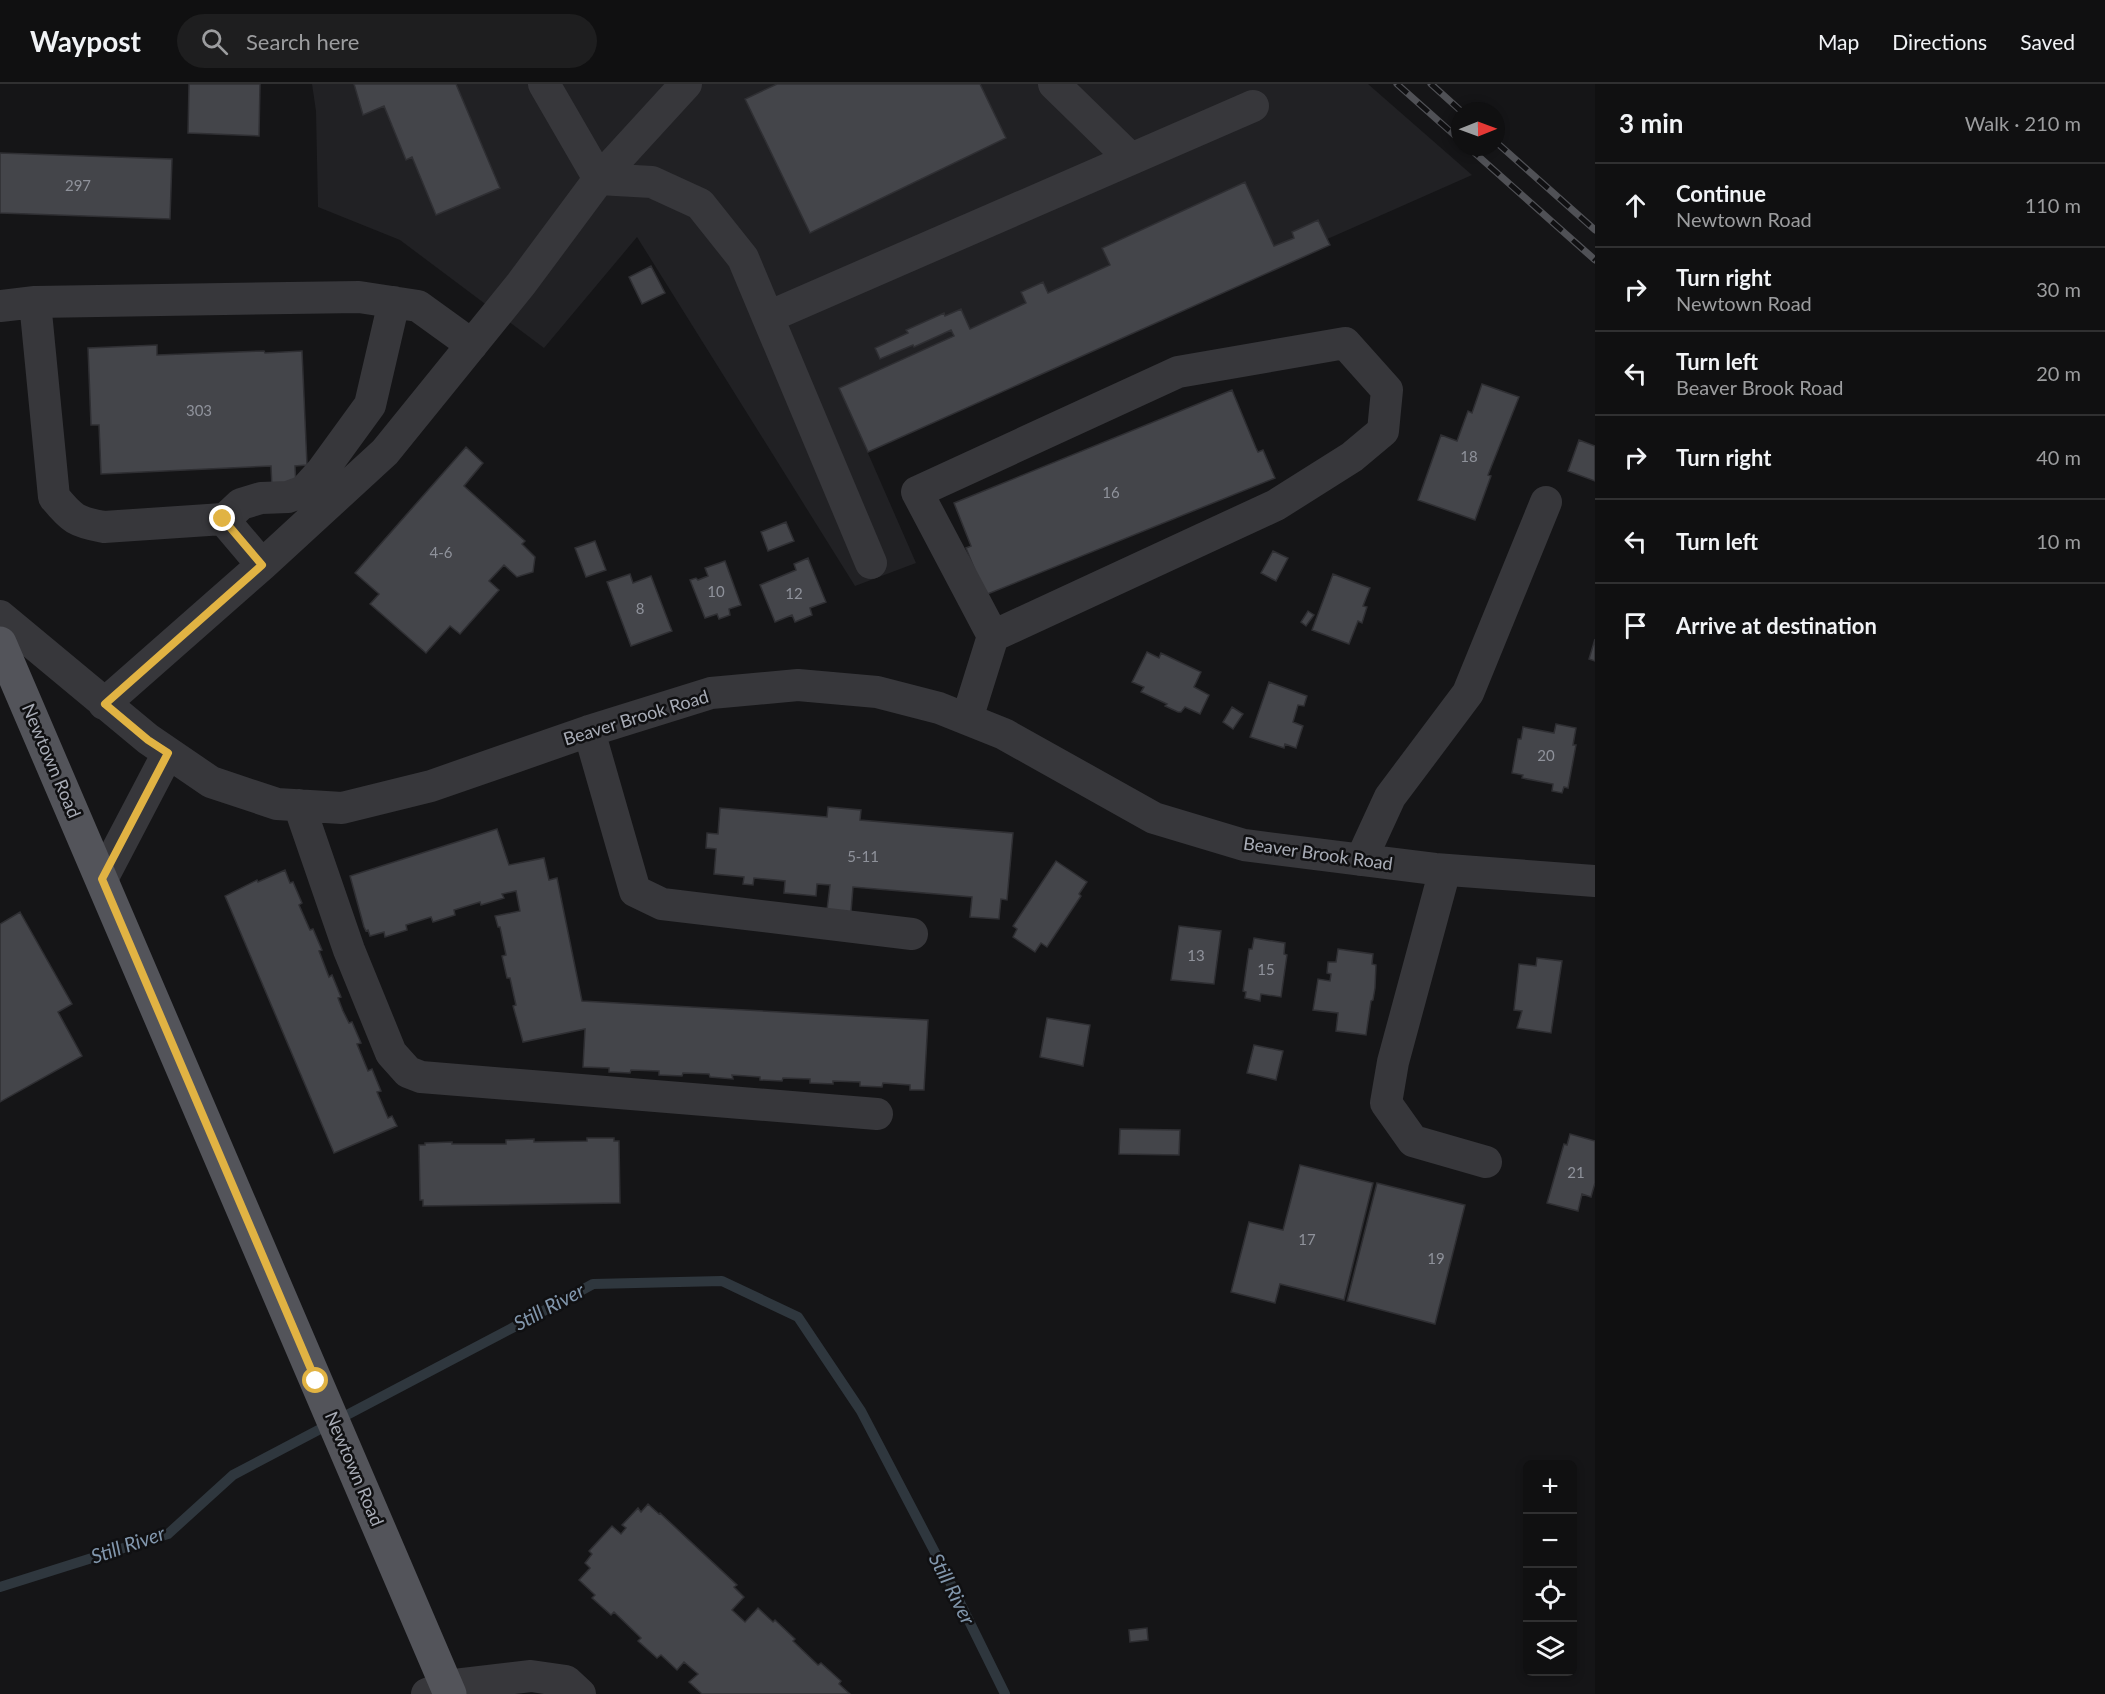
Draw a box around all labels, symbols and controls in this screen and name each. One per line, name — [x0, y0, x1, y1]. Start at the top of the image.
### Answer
search box — [177, 14, 597, 68]
text: Waypost — [30, 24, 141, 58]
icon: search — [198, 25, 231, 58]
text: Search here — [246, 28, 359, 55]
text: Map — [1818, 29, 1859, 54]
text: Directions — [1892, 29, 1987, 54]
text: Saved — [2020, 29, 2075, 54]
north arrow — [1451, 102, 1505, 156]
text: 3 min — [1619, 107, 1683, 139]
text: Walk · 210 m — [1965, 111, 2081, 135]
house number: 297 — [65, 176, 91, 194]
text: Continue — [1676, 180, 1766, 207]
icon: ahead — [1619, 189, 1652, 222]
text: 110 m — [2025, 193, 2081, 217]
text: Newtown Road — [1676, 207, 1812, 231]
text: Turn right — [1676, 264, 1771, 291]
icon: right — [1619, 273, 1652, 306]
text: 30 m — [2036, 277, 2081, 301]
text: Newtown Road — [1676, 291, 1812, 315]
text: Turn left — [1676, 348, 1758, 375]
icon: left — [1619, 357, 1652, 390]
text: 20 m — [2036, 361, 2081, 385]
text: Beaver Brook Road — [1676, 375, 1844, 399]
house number: 303 — [186, 401, 212, 419]
icon: right — [1619, 441, 1652, 474]
text: Turn right — [1676, 444, 1771, 471]
text: 40 m — [2036, 445, 2081, 469]
house number: 18 — [1460, 447, 1478, 465]
house number: 16 — [1102, 483, 1120, 501]
route end — [209, 505, 235, 531]
icon: left — [1619, 525, 1652, 558]
text: Turn left — [1676, 528, 1758, 555]
text: 10 m — [2036, 529, 2081, 553]
house number: 4-6 — [430, 543, 453, 561]
house number: 10 — [707, 582, 725, 600]
house number: 12 — [785, 584, 803, 602]
house number: 8 — [636, 599, 644, 617]
icon: arrive — [1619, 609, 1652, 642]
text: Arrive at destination — [1676, 612, 1877, 639]
street label: Beaver Brook Road — [560, 684, 711, 750]
street label: Newtown Road — [18, 700, 86, 821]
house number: 20 — [1537, 746, 1555, 764]
street label: Beaver Brook Road — [1242, 832, 1394, 874]
house number: 5-11 — [847, 847, 879, 865]
house number: 13 — [1187, 946, 1205, 964]
house number: 15 — [1257, 960, 1275, 978]
house number: 21 — [1567, 1163, 1585, 1181]
house number: 17 — [1298, 1230, 1316, 1248]
house number: 19 — [1427, 1249, 1445, 1267]
water label: Still River — [509, 1277, 589, 1335]
route start — [302, 1367, 328, 1393]
street label: Newtown Road — [321, 1408, 389, 1529]
map controls — [1523, 1460, 1577, 1676]
button: + — [1523, 1460, 1577, 1514]
button: − — [1523, 1514, 1577, 1568]
water label: Still River — [87, 1520, 169, 1568]
water label: Still River — [925, 1549, 982, 1629]
button: locate — [1523, 1568, 1577, 1622]
button: layers — [1523, 1622, 1577, 1676]

